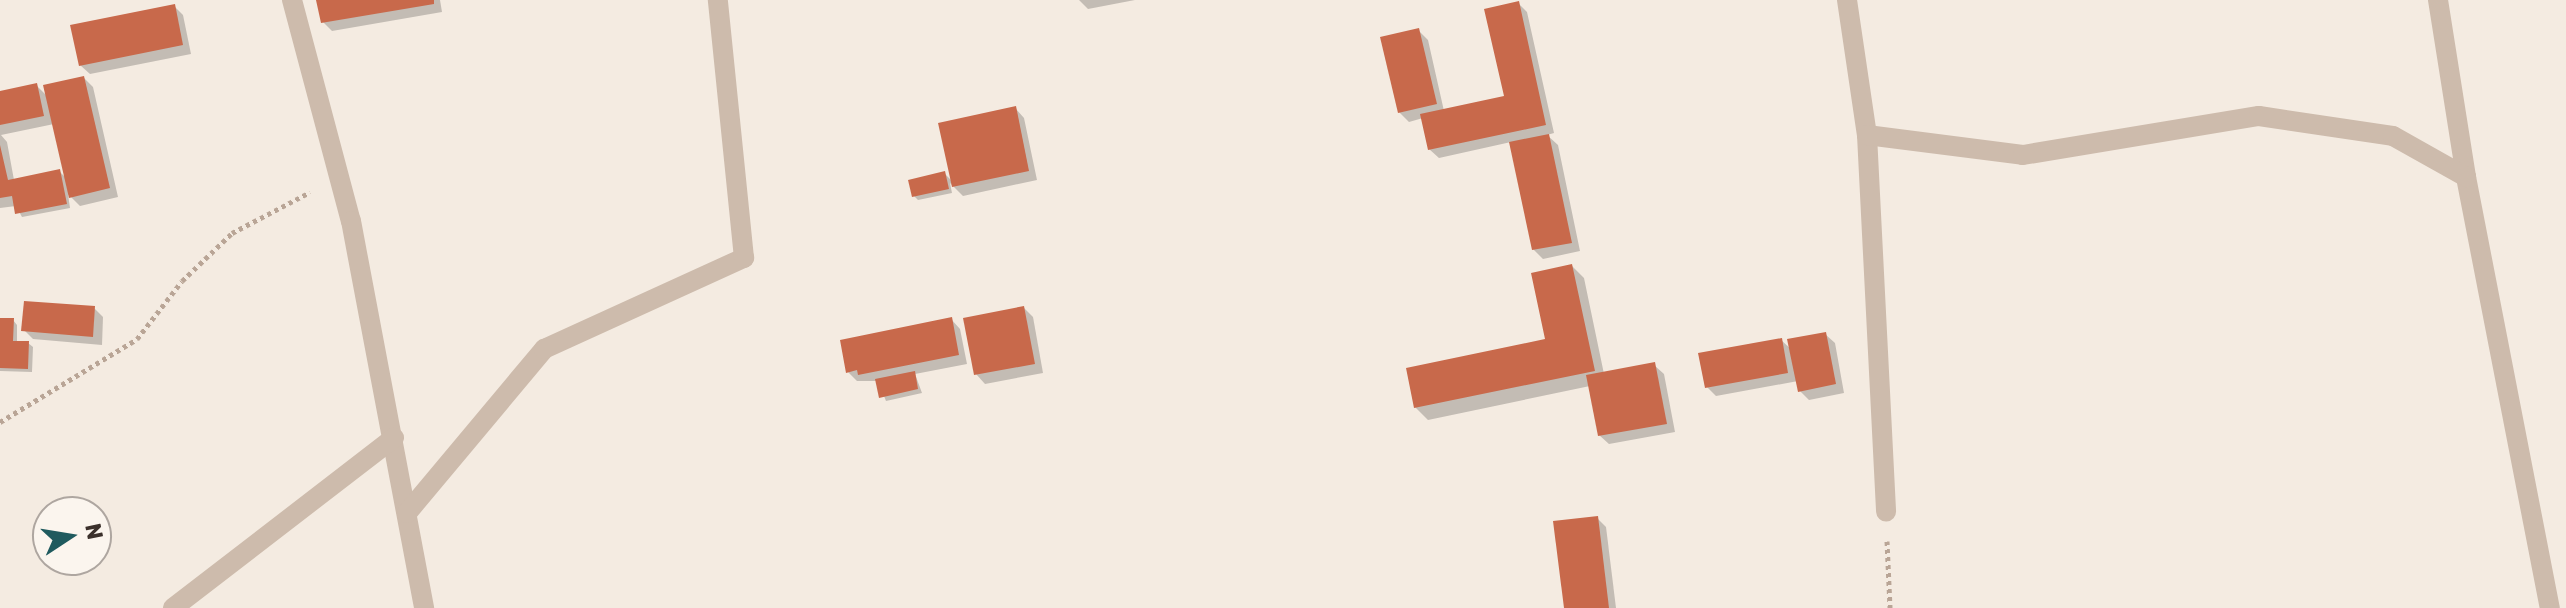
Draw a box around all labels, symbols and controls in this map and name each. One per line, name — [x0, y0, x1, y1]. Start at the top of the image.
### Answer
north arrow — [32, 496, 112, 576]
text: N — [79, 521, 109, 542]

